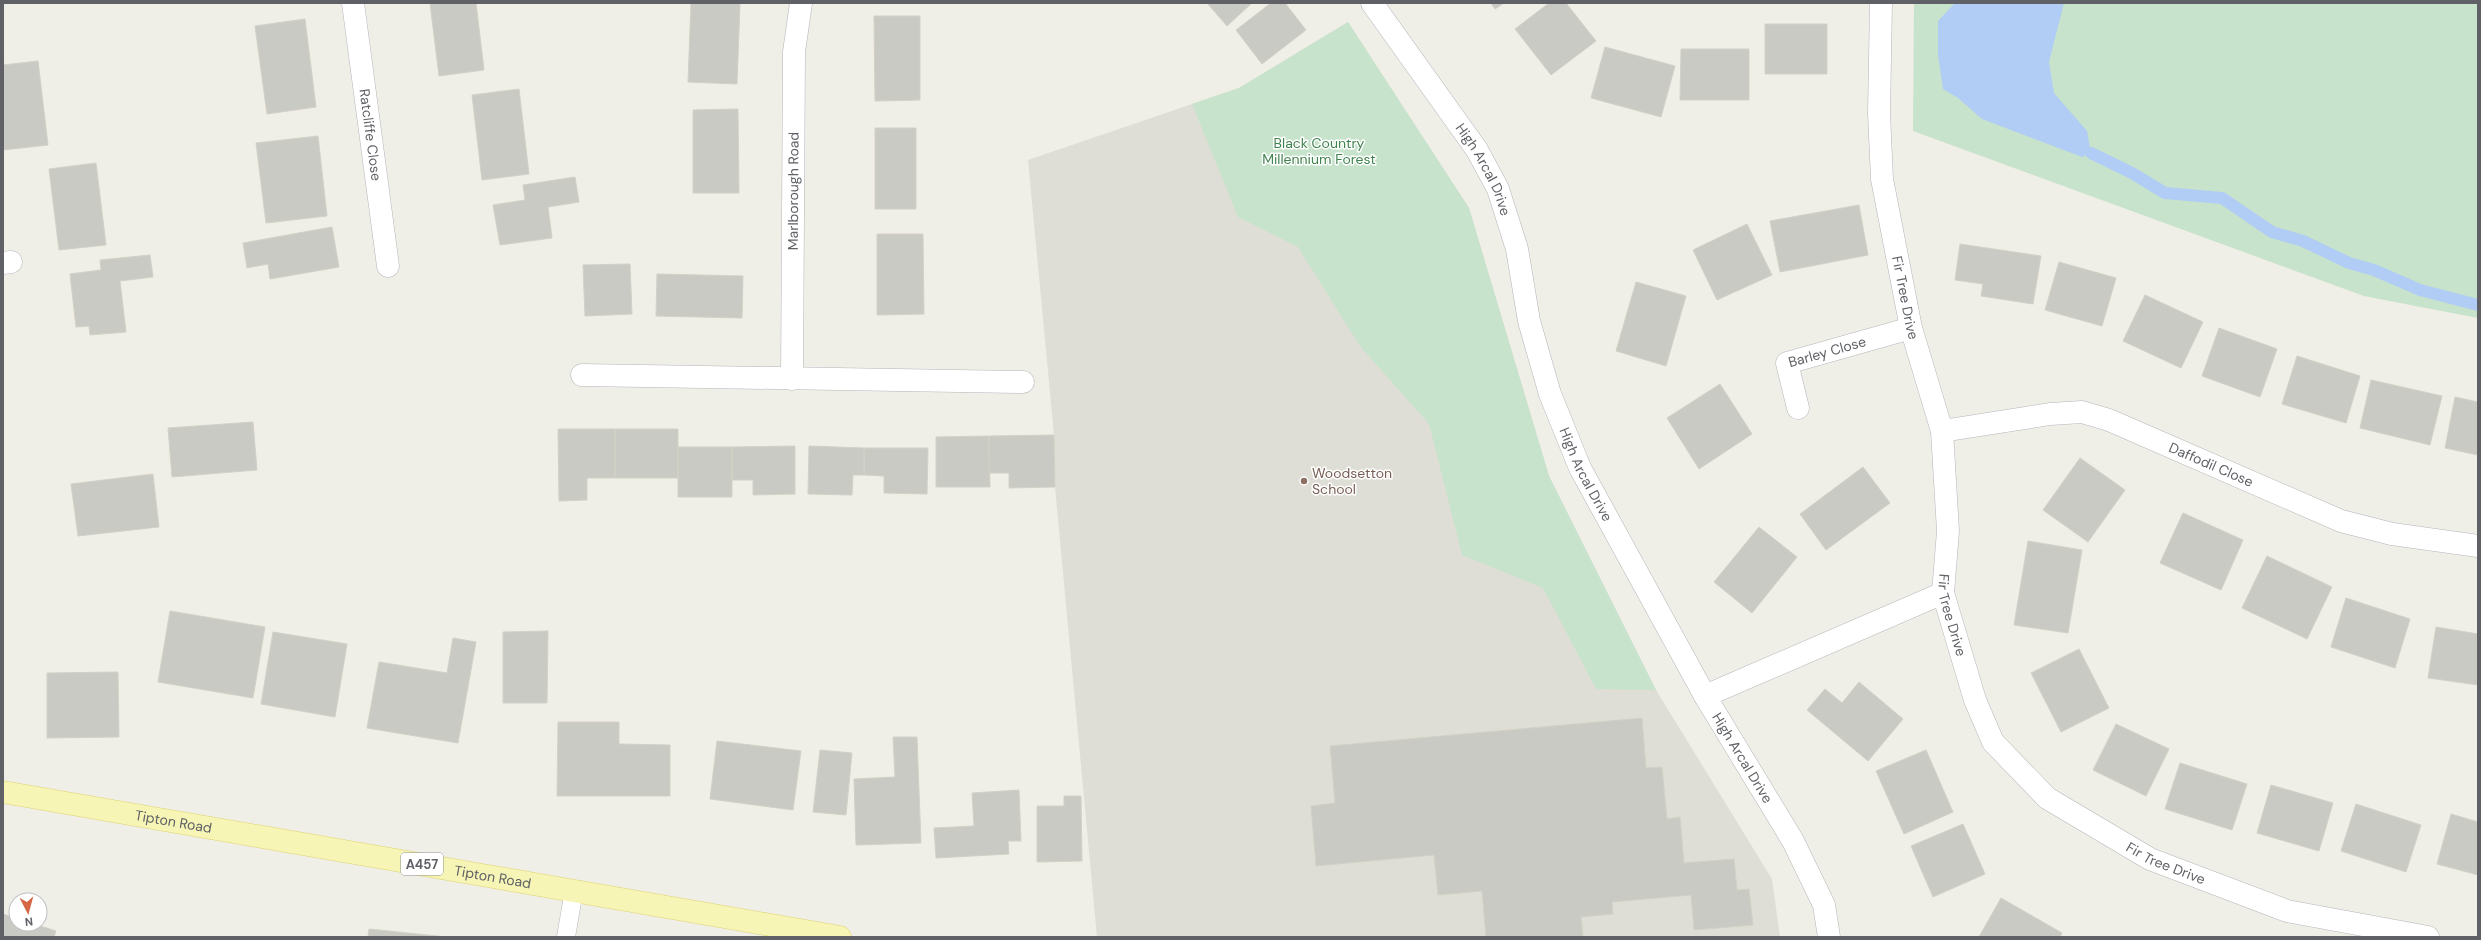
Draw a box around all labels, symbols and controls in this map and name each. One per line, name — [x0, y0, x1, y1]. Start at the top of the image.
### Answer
street label: Ratcliffe Close — [356, 88, 386, 182]
street label: High Arcal Drive — [1452, 120, 1515, 218]
street label: Marlborough Road — [784, 132, 803, 250]
park label: Black Country Millennium Forest — [1262, 134, 1376, 168]
street label: Fir Tree Drive — [1888, 254, 1923, 342]
street label: Barley Close — [1786, 332, 1868, 371]
street label: High Arcal Drive — [1556, 425, 1617, 525]
street label: Daffodil Close — [2166, 438, 2256, 491]
place label: Woodsetton School — [1312, 464, 1392, 498]
marker: Woodsetton School — [1299, 476, 1309, 486]
street label: Fir Tree Drive — [1934, 573, 1970, 658]
street label: High Arcal Drive — [1708, 709, 1777, 806]
street label: Tipton Road — [134, 806, 213, 837]
street label: Fir Tree Drive — [2123, 838, 2208, 888]
road number: A457 — [401, 853, 443, 875]
street label: Tipton Road — [453, 861, 533, 892]
north arrow — [8, 892, 48, 932]
text: N — [24, 915, 34, 929]

